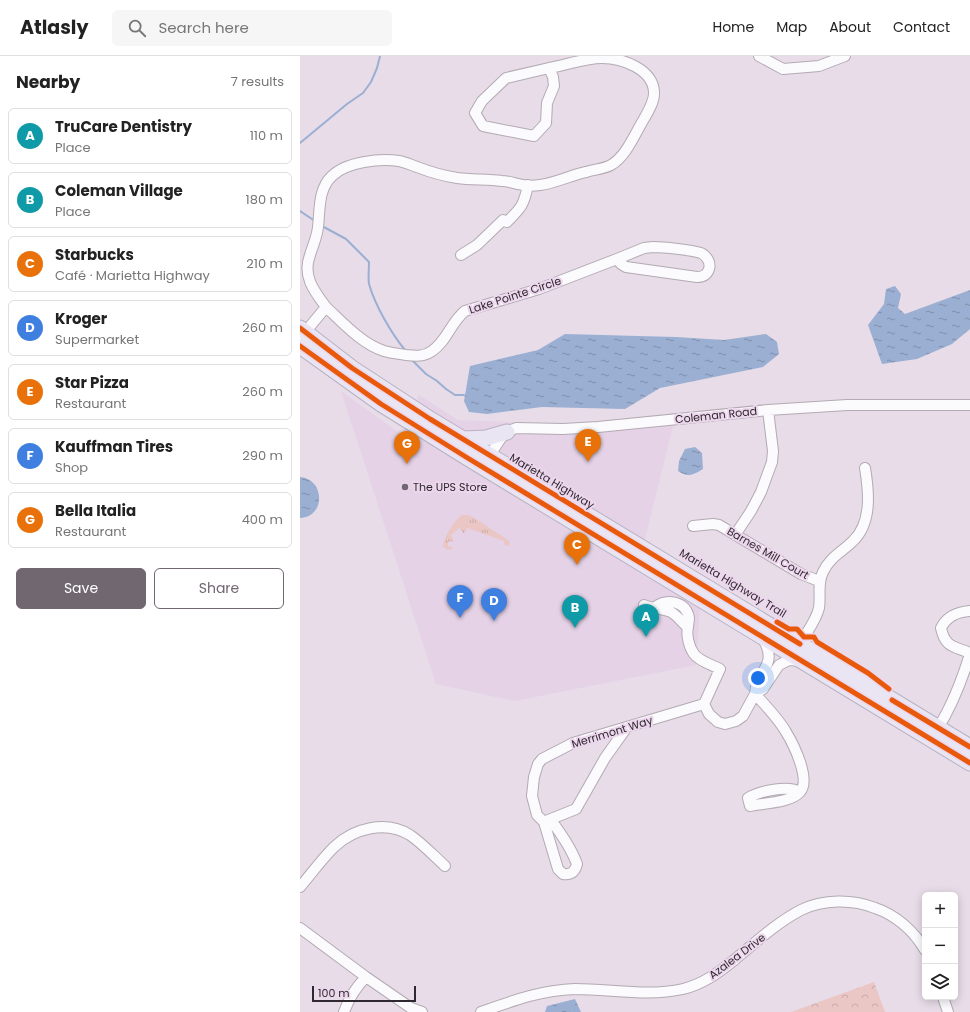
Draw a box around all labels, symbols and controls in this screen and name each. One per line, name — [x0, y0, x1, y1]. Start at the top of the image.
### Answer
search box — [112, 10, 392, 46]
text: Atlasly — [20, 14, 88, 41]
icon: search — [126, 17, 148, 39]
text: Search here — [158, 17, 249, 38]
text: Home — [712, 17, 754, 37]
text: Map — [776, 17, 807, 37]
text: About — [829, 17, 871, 37]
text: Contact — [893, 17, 950, 37]
text: Nearby — [16, 70, 80, 94]
text: 7 results — [231, 72, 284, 91]
text: TruCare Dentistry — [55, 116, 192, 137]
text: A — [25, 126, 35, 145]
text: 110 m — [250, 126, 283, 145]
text: Place — [55, 138, 90, 157]
text: Coleman Village — [55, 180, 183, 201]
text: B — [26, 190, 34, 209]
text: 180 m — [246, 190, 283, 209]
text: Place — [55, 202, 90, 221]
text: Starbucks — [55, 244, 134, 265]
text: C — [25, 254, 35, 273]
text: 210 m — [246, 254, 283, 273]
text: Café · Marietta Highway — [55, 266, 210, 285]
street label: Lake Pointe Circle — [467, 272, 563, 317]
text: Kroger — [55, 308, 107, 329]
text: D — [25, 318, 35, 337]
text: 260 m — [242, 318, 283, 337]
text: Supermarket — [55, 330, 139, 349]
text: Star Pizza — [55, 372, 129, 393]
text: E — [26, 382, 34, 401]
text: 260 m — [242, 382, 283, 401]
text: Restaurant — [55, 394, 126, 413]
street label: Coleman Road — [674, 403, 758, 427]
pin: E — [575, 429, 601, 462]
pin: G — [394, 431, 420, 464]
text: Kauffman Tires — [55, 436, 173, 457]
text: F — [26, 446, 34, 465]
text: 290 m — [242, 446, 283, 465]
street label: Marietta Highway — [507, 449, 598, 513]
text: Shop — [55, 458, 88, 477]
place label: The UPS Store — [413, 479, 488, 495]
marker: The UPS Store — [400, 482, 410, 492]
text: Bella Italia — [55, 500, 136, 521]
text: G — [25, 510, 35, 529]
text: 400 m — [242, 510, 283, 529]
text: Restaurant — [55, 522, 126, 541]
street label: Barnes Mill Court — [724, 523, 812, 583]
pin: C — [564, 532, 590, 565]
street label: Marietta Highway Trail — [677, 545, 789, 621]
button: Save — [16, 568, 146, 609]
button: Share — [154, 568, 284, 609]
pin: F — [447, 585, 473, 618]
pin: D — [481, 588, 507, 621]
pin: B — [562, 595, 588, 628]
pin: A — [633, 604, 659, 637]
your location — [748, 668, 768, 688]
street label: Merrimont Way — [570, 712, 655, 752]
map controls — [922, 892, 958, 1000]
button: + — [922, 892, 958, 928]
button: − — [922, 928, 958, 964]
street label: Azalea Drive — [705, 929, 769, 983]
button: layers — [922, 964, 958, 1000]
scale bar — [312, 984, 416, 1003]
text: 100 m — [318, 985, 350, 1001]

